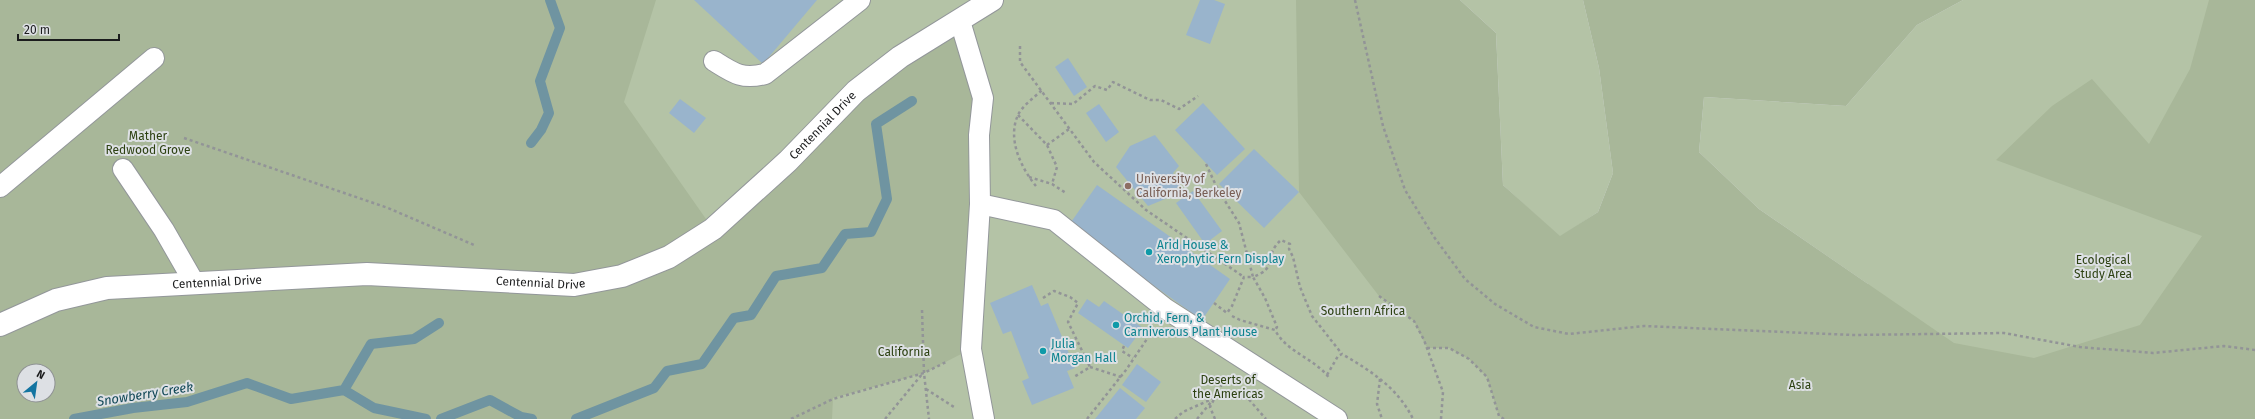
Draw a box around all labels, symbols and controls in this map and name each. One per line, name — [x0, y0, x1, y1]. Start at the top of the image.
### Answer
scale bar — [18, 16, 119, 42]
text: 20 m — [24, 23, 50, 37]
street label: Centennial Drive — [786, 88, 859, 162]
park label: Mather Redwood Grove — [106, 129, 190, 157]
place label: University of California, Berkeley — [1136, 172, 1241, 200]
marker: University of California, Berkeley — [1123, 181, 1133, 191]
place label: Arid House & Xerophytic Fern Display — [1157, 238, 1284, 266]
marker: Arid House & Xerophytic Fern Display — [1144, 247, 1154, 257]
park label: Ecological Study Area — [2074, 253, 2132, 281]
street label: Centennial Drive — [172, 273, 262, 291]
street label: Centennial Drive — [496, 274, 586, 292]
park label: Southern Africa — [1321, 304, 1405, 318]
place label: Orchid, Fern, & Carniverous Plant House — [1124, 311, 1257, 339]
marker: Orchid, Fern, & Carniverous Plant House — [1111, 320, 1121, 330]
place label: Julia Morgan Hall — [1051, 337, 1117, 365]
park label: California — [878, 345, 930, 359]
marker: Julia Morgan Hall — [1038, 346, 1048, 356]
north arrow — [16, 363, 56, 403]
text: N — [34, 367, 47, 382]
park label: Deserts of the Americas — [1193, 373, 1264, 401]
park label: Asia — [1789, 378, 1811, 392]
water label: Snowberry Creek — [95, 379, 194, 409]

